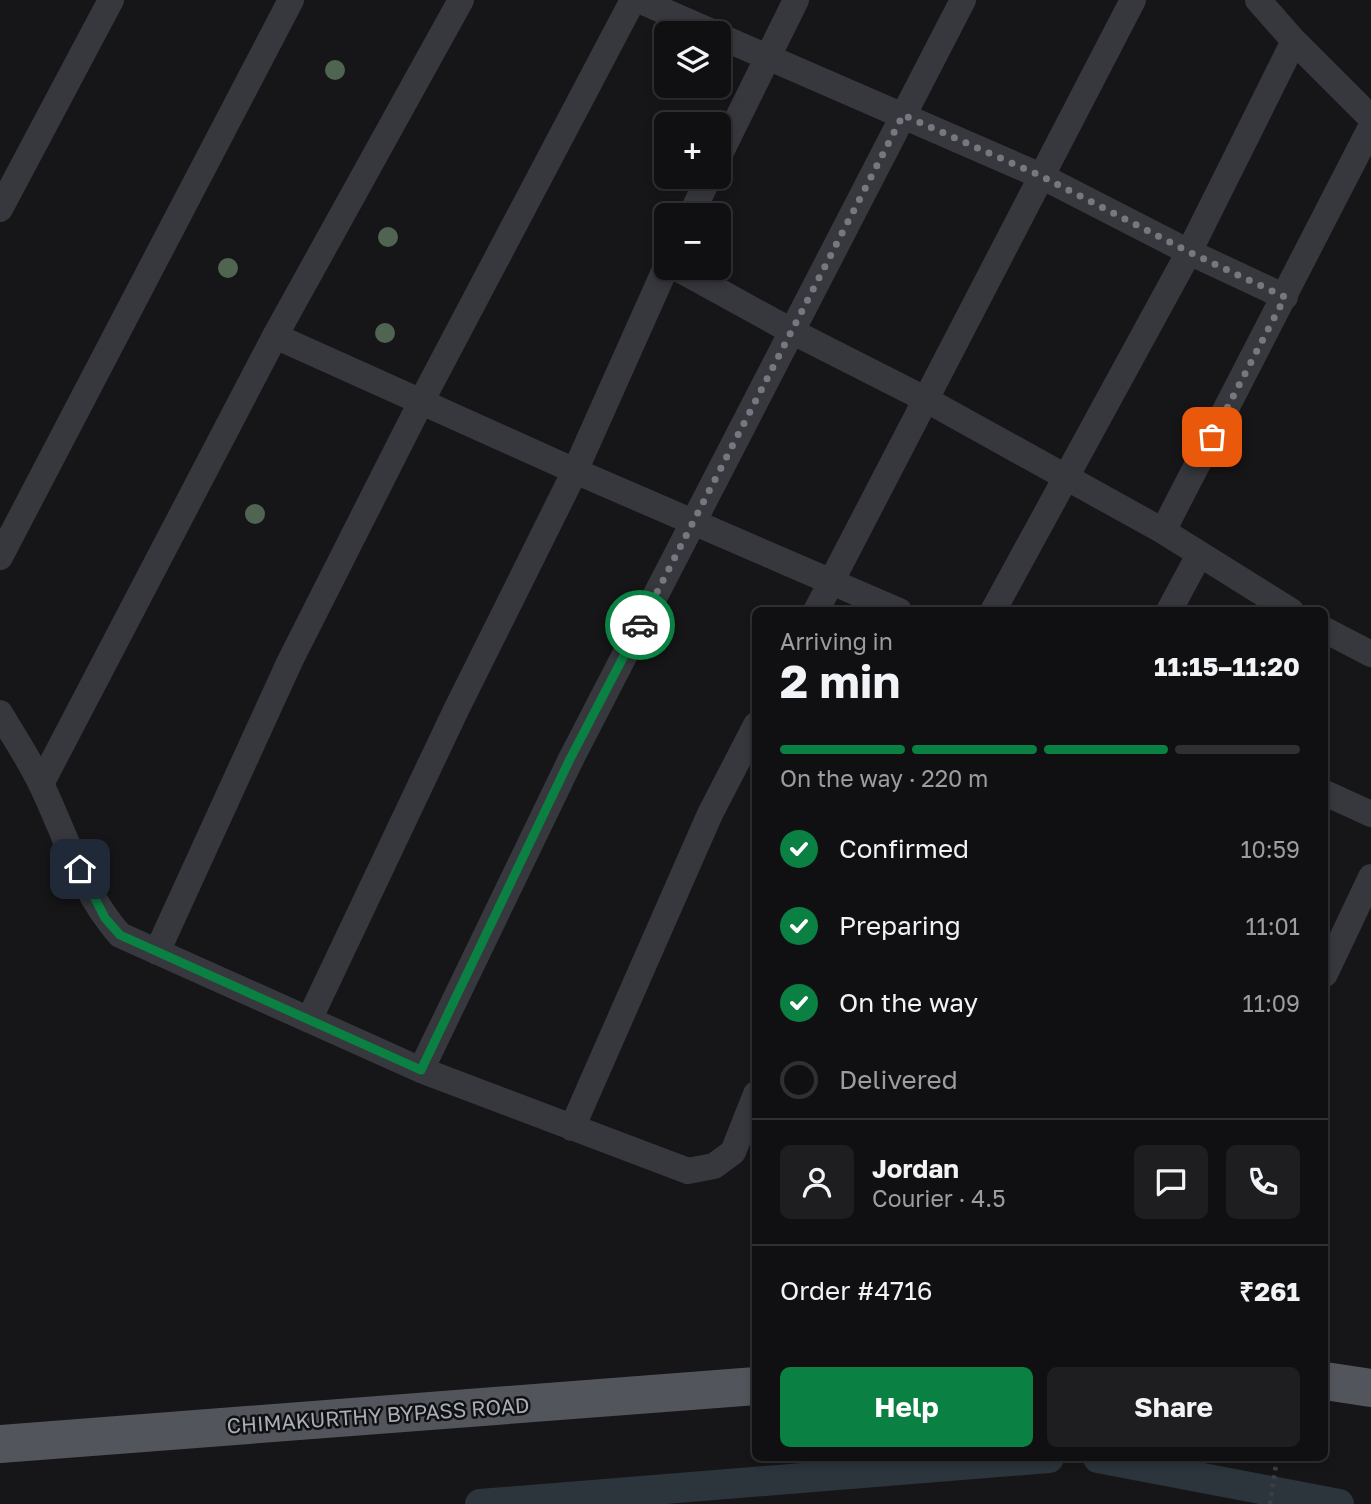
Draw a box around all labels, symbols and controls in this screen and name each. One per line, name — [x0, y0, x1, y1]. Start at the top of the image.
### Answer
map controls — [654, 21, 731, 280]
button: layers — [654, 21, 731, 98]
button: + — [654, 112, 731, 189]
button: − — [654, 203, 731, 280]
pin — [1182, 407, 1242, 467]
icon: bag — [1193, 418, 1231, 456]
courier — [605, 590, 675, 660]
icon: car — [621, 606, 659, 644]
text: Arriving in — [780, 627, 893, 655]
text: 11:15–11:20 — [1154, 651, 1300, 682]
text: 2 min — [780, 653, 900, 708]
text: On the way · 220 m — [780, 764, 988, 792]
icon: check — [780, 830, 818, 868]
text: Confirmed — [839, 833, 969, 864]
text: 10:59 — [1240, 835, 1300, 863]
pin — [50, 839, 110, 899]
icon: home — [61, 850, 99, 888]
icon: check — [780, 907, 818, 945]
text: Preparing — [839, 910, 961, 941]
text: 11:01 — [1245, 912, 1300, 940]
icon: check — [780, 984, 818, 1022]
text: On the way — [839, 987, 978, 1018]
text: 11:09 — [1243, 989, 1300, 1017]
text: Delivered — [839, 1064, 958, 1095]
button: person — [780, 1145, 854, 1219]
button: chat — [1134, 1145, 1208, 1219]
button: phone — [1226, 1145, 1300, 1219]
text: Jordan — [872, 1153, 959, 1184]
text: Courier · 4.5 — [872, 1184, 1005, 1212]
text: Order #4716 — [780, 1275, 933, 1306]
text: ₹261 — [1239, 1276, 1300, 1307]
button: Help — [780, 1367, 1033, 1447]
button: Share — [1047, 1367, 1300, 1447]
street label: CHIMAKURTHY BYPASS ROAD — [226, 1391, 530, 1439]

